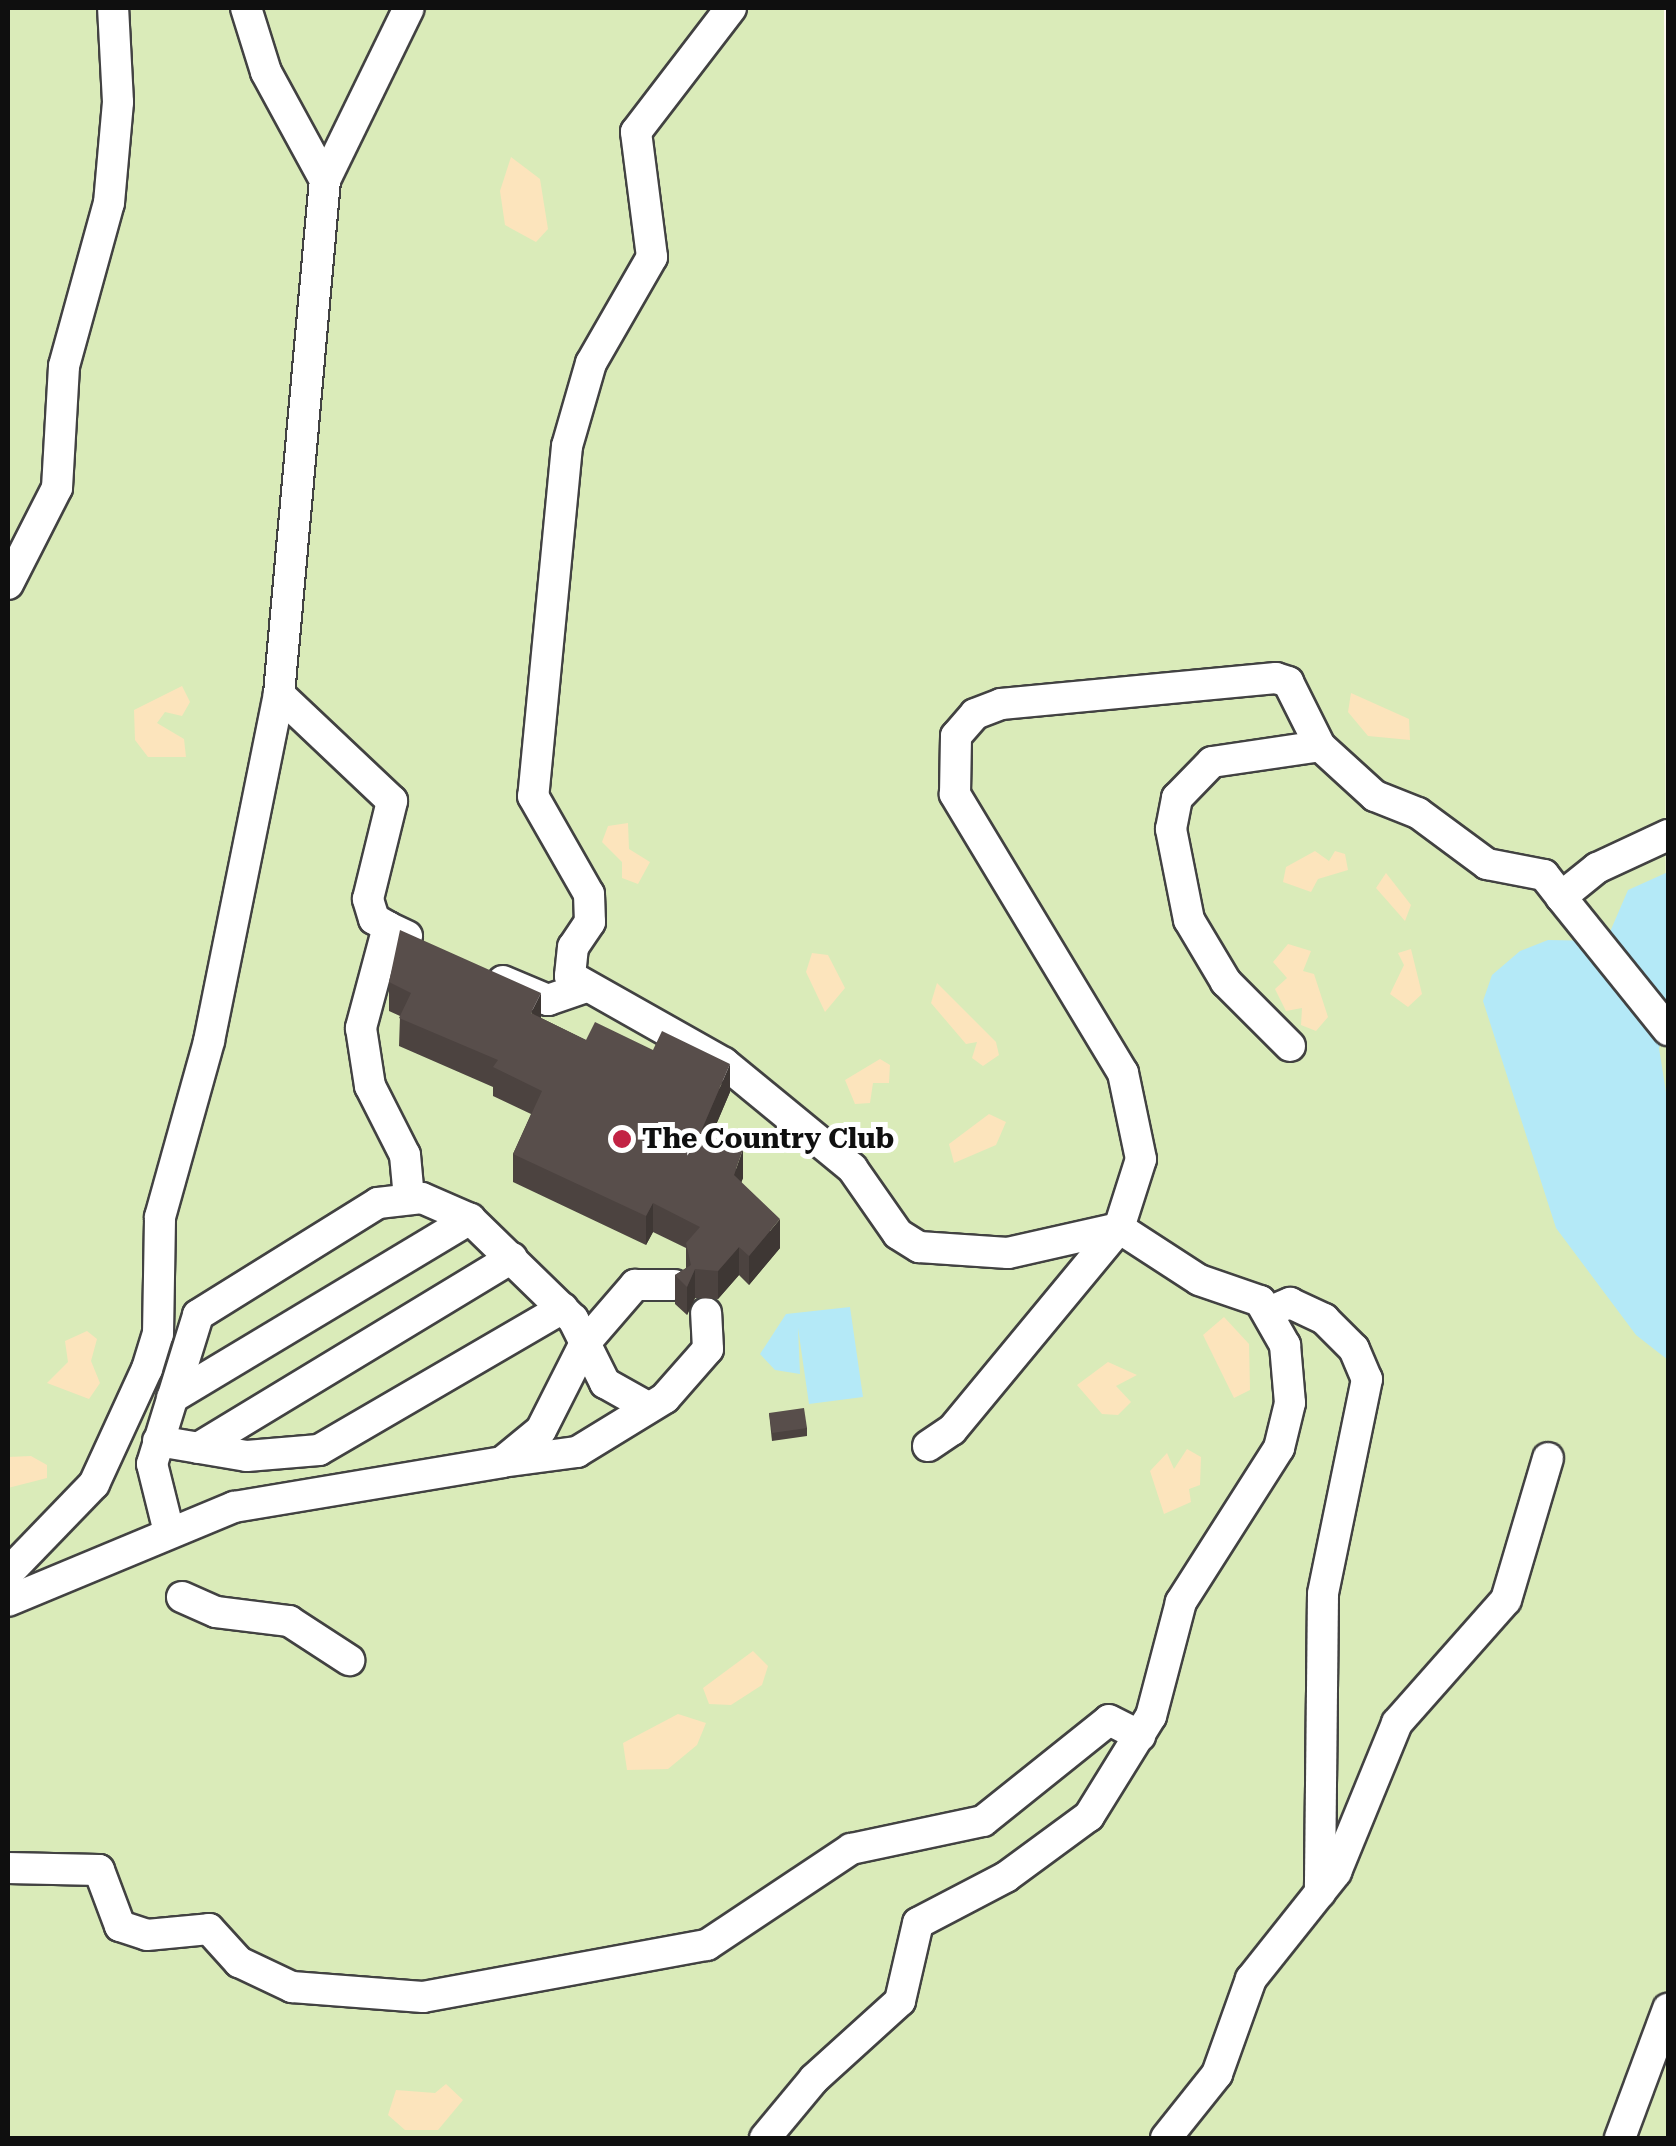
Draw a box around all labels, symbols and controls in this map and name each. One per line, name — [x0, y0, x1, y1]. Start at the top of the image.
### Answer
place label: The Country Club — [642, 1122, 894, 1156]
marker: The Country Club — [611, 1128, 633, 1150]

